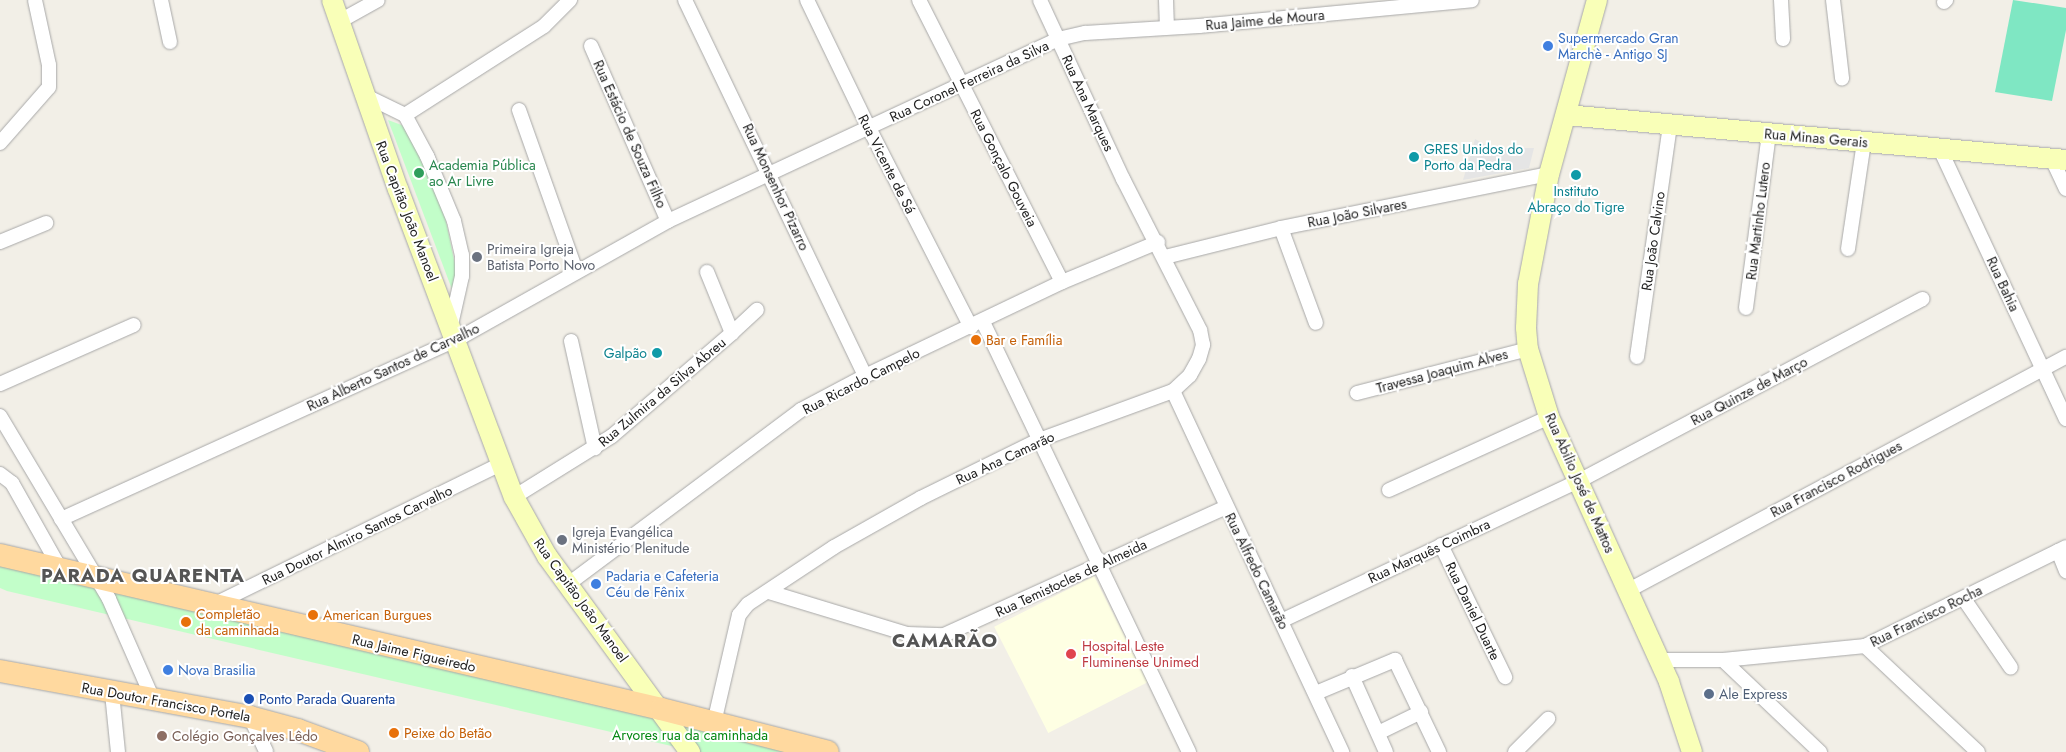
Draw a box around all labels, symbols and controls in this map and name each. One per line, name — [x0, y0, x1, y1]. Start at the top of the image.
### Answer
street label: Rua Jaime de Moura — [1205, 6, 1325, 34]
place label: Supermercado Gran Marchè - Antigo SJ — [1558, 30, 1679, 62]
street label: Rua Coronel Ferreira da Silva — [887, 37, 1051, 125]
marker: Supermercado Gran Marchè - Antigo SJ — [1542, 40, 1554, 52]
street label: Rua Ana Marques — [1058, 52, 1118, 154]
street label: Rua Estácio de Souza Filho — [590, 57, 670, 211]
street label: Rua Gonçalo Gouveia — [967, 106, 1041, 230]
street label: Rua Vicente de Sá — [855, 112, 919, 216]
street label: Rua Monsenhor Pizarro — [739, 121, 813, 253]
street label: Rua Minas Gerais — [1764, 125, 1868, 151]
street label: Rua Capitão João Manoel — [372, 138, 442, 284]
place label: GRES Unidos do Porto da Pedra — [1424, 141, 1523, 174]
marker: GRES Unidos do Porto da Pedra — [1408, 151, 1420, 163]
place label: Academia Pública ao Ar Livre — [429, 157, 536, 190]
street label: Rua Martinho Lutero — [1742, 161, 1774, 281]
marker: Academia Pública ao Ar Livre — [413, 167, 425, 179]
marker: Instituto Abraço do Tigre — [1570, 169, 1582, 181]
place label: Instituto Abraço do Tigre — [1527, 183, 1625, 216]
street label: Rua João Calvino — [1638, 190, 1668, 292]
street label: Rua João Silvares — [1306, 195, 1408, 231]
place label: Primeira Igreja Batista Porto Novo — [487, 241, 595, 274]
marker: Primeira Igreja Batista Porto Novo — [471, 251, 483, 263]
street label: Rua Bahia — [1983, 254, 2023, 314]
street label: Rua Alberto Santos de Carvalho — [304, 320, 482, 414]
place label: Bar e Família — [986, 332, 1062, 348]
street label: Rua Zulmira da Silva Abreu — [595, 334, 729, 450]
marker: Bar e Família — [970, 334, 982, 346]
street label: Rua Ricardo Campelo — [800, 344, 922, 418]
place label: Galpão — [604, 345, 647, 361]
street label: Travessa Joaquim Alves — [1374, 345, 1510, 397]
marker: Galpão — [651, 347, 663, 359]
street label: Rua Quinze de Março — [1688, 353, 1810, 429]
street label: Rua Abilio José de Mattos — [1542, 411, 1618, 555]
street label: Rua Ana Camarão — [953, 428, 1057, 488]
street label: Rua Francisco Rodrigues — [1767, 437, 1905, 521]
street label: Rua Doutor Almiro Santos Carvalho — [259, 482, 455, 588]
street label: Rua Alfredo Camarão — [1222, 510, 1292, 632]
street label: Rua Marquês Coimbra — [1365, 515, 1493, 587]
place label: Igreja Evangélica Ministério Plenitude — [572, 524, 689, 556]
marker: Igreja Evangélica Ministério Plenitude — [556, 534, 568, 546]
street label: Rua Capitão João Manoel — [530, 535, 632, 665]
street label: Rua Temistocles de Almeida — [993, 536, 1149, 620]
street label: Rua Daniel Duarte — [1442, 559, 1504, 663]
district label: PARADA QUARENTA — [39, 565, 247, 587]
place label: Padaria e Cafeteria Céu de Fênix — [606, 568, 719, 600]
marker: Padaria e Cafeteria Céu de Fênix — [590, 578, 602, 590]
street label: Rua Francisco Rocha — [1867, 582, 1985, 650]
place label: Completão da caminhada — [196, 606, 279, 638]
place label: American Burgues — [323, 607, 432, 623]
marker: American Burgues — [307, 609, 319, 621]
marker: Completão da caminhada — [180, 616, 192, 628]
district label: CAMARÃO — [891, 630, 999, 652]
street label: Rua Jaime Figueiredo — [351, 631, 477, 675]
place label: Hospital Leste Fluminense Unimed — [1082, 638, 1199, 670]
marker: Hospital Leste Fluminense Unimed — [1064, 647, 1078, 661]
place label: Nova Brasilia — [178, 662, 256, 678]
marker: Nova Brasilia — [162, 664, 174, 676]
street label: Rua Doutor Francisco Portela — [80, 679, 252, 725]
place label: Ale Express — [1719, 686, 1788, 702]
marker: Ale Express — [1703, 688, 1715, 700]
place label: Ponto Parada Quarenta — [259, 691, 395, 707]
marker: Ponto Parada Quarenta — [243, 693, 255, 705]
place label: Peixe do Betão — [404, 725, 492, 741]
marker: Peixe do Betão — [388, 727, 400, 739]
park label: Arvores rua da caminhada — [612, 727, 768, 743]
place label: Colégio Gonçalves Lêdo — [172, 728, 318, 744]
marker: Colégio Gonçalves Lêdo — [156, 730, 168, 742]

